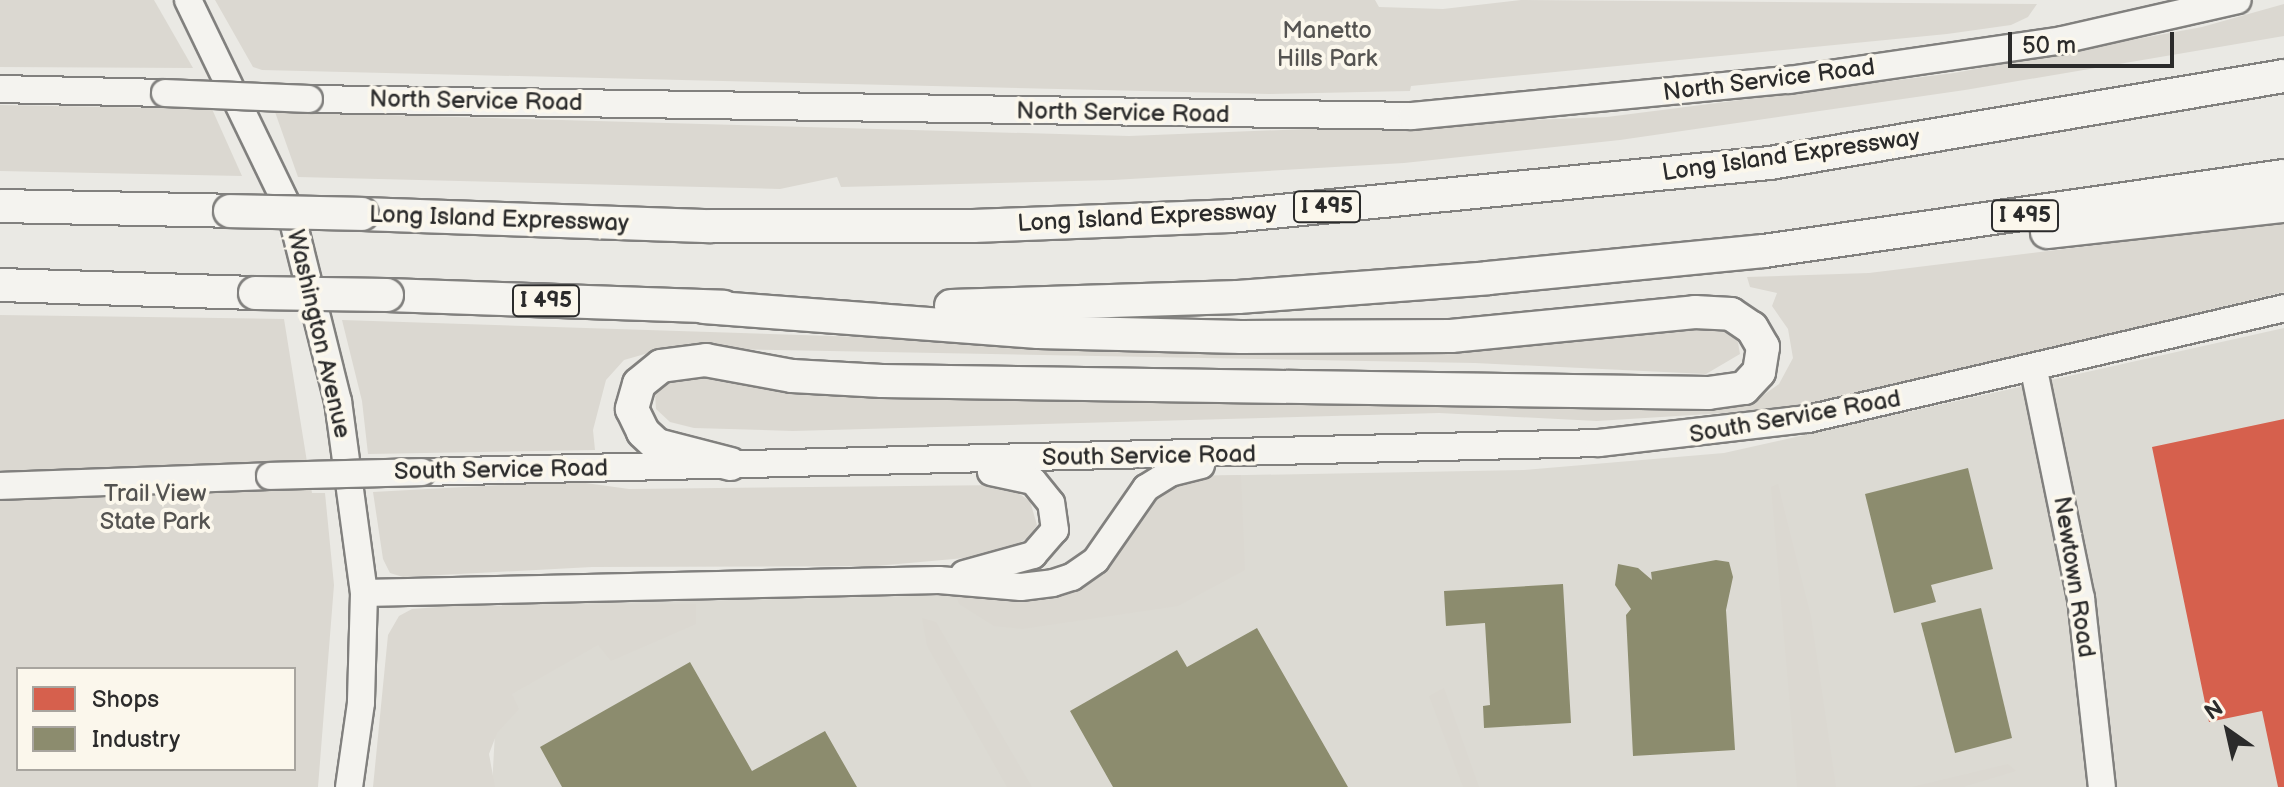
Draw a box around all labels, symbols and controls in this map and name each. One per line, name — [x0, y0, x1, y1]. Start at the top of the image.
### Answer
scale bar — [2012, 16, 2178, 66]
park label: Manetto Hills Park — [1277, 17, 1377, 73]
text: 50 m — [2022, 31, 2076, 60]
street label: North Service Road — [1661, 53, 1877, 107]
street label: North Service Road — [369, 85, 583, 117]
street label: North Service Road — [1016, 97, 1230, 129]
street label: Long Island Expressway — [1660, 123, 1922, 187]
road number: I 495 — [1293, 189, 1361, 225]
street label: Long Island Expressway — [1017, 196, 1277, 238]
road number: I 495 — [1991, 198, 2059, 234]
street label: Long Island Expressway — [369, 200, 629, 238]
street label: Washington Avenue — [281, 227, 357, 441]
road number: I 495 — [512, 283, 580, 319]
street label: South Service Road — [1687, 384, 1903, 450]
street label: South Service Road — [1042, 440, 1256, 472]
street label: South Service Road — [394, 454, 608, 486]
park label: Trail View State Park — [100, 480, 210, 536]
street label: Newtown Road — [2047, 494, 2101, 660]
legend — [16, 667, 296, 771]
text: Shops — [92, 685, 159, 714]
north arrow — [2188, 691, 2268, 771]
text: N — [2200, 695, 2229, 727]
text: Industry — [92, 725, 180, 754]

